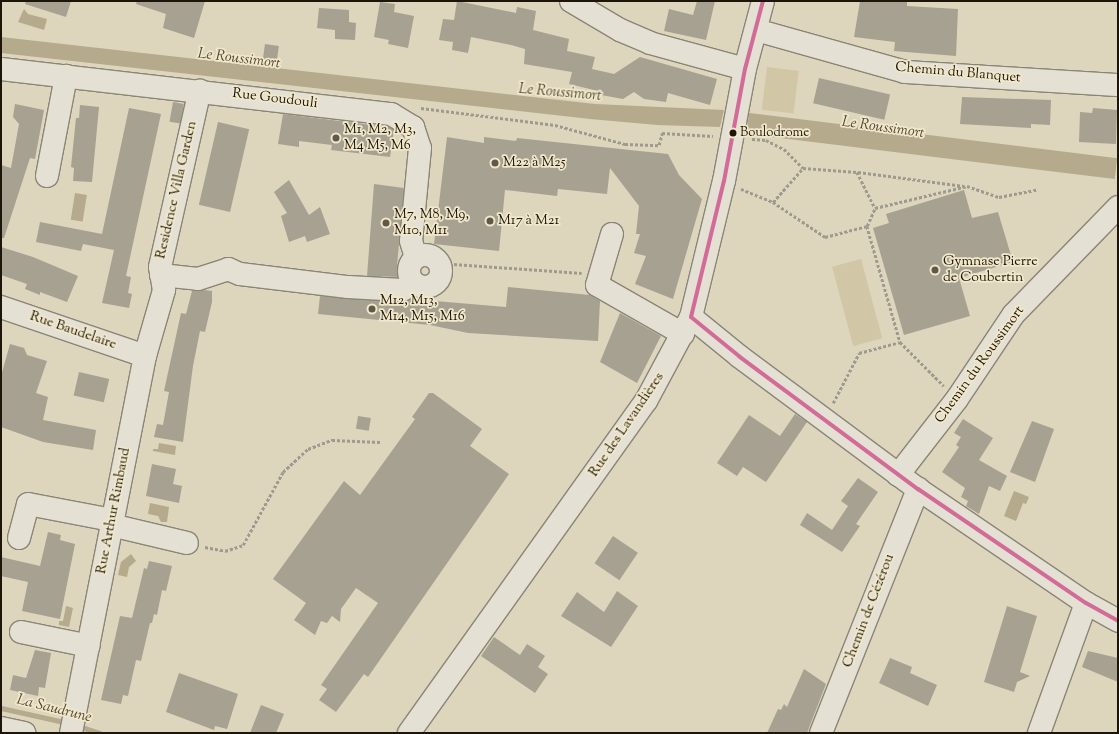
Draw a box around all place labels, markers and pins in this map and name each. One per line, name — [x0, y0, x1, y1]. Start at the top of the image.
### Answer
place label: M1, M2, M3, M4 M5, M6 — [344, 122, 416, 154]
place label: Boulodrome — [740, 125, 809, 141]
marker: Boulodrome — [728, 128, 738, 138]
marker: M1, M2, M3, M4 M5, M6 — [331, 133, 341, 143]
place label: M22 à M25 — [503, 155, 566, 171]
marker: M22 à M25 — [490, 158, 500, 168]
place label: M7, M8, M9, M10, M11 — [394, 207, 469, 240]
place label: M17 à M21 — [498, 213, 559, 229]
marker: M17 à M21 — [485, 216, 495, 226]
marker: M7, M8, M9, M10, M11 — [381, 218, 391, 228]
place label: Gymnase Pierre de Coubertin — [943, 254, 1038, 286]
marker: Gymnase Pierre de Coubertin — [930, 265, 940, 275]
place label: M12, M13, M14, M15, M16 — [380, 293, 465, 326]
marker: M12, M13, M14, M15, M16 — [367, 304, 377, 314]

